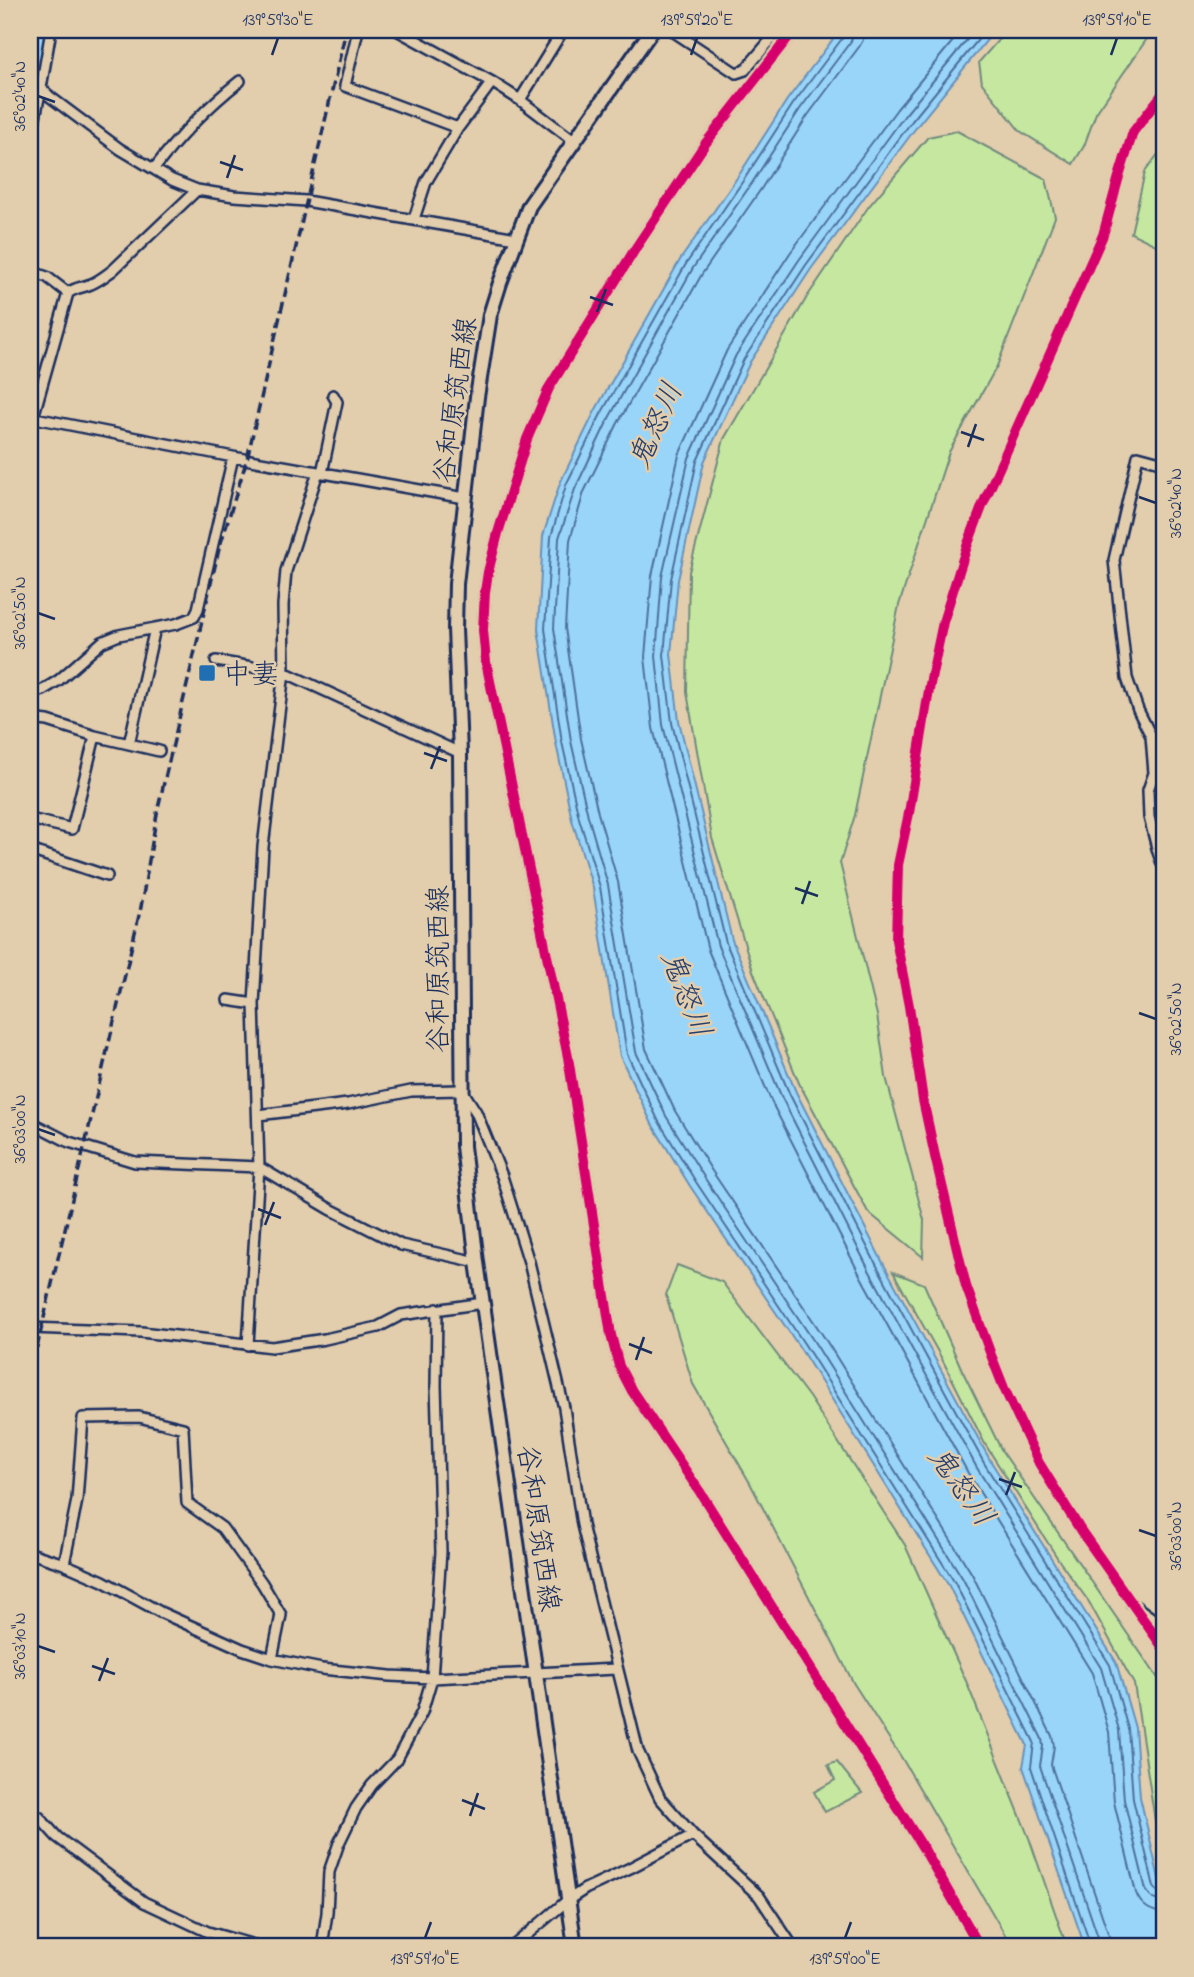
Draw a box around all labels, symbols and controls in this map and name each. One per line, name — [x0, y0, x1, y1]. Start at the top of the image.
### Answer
text: 139°59'30"E — [242, 8, 314, 34]
text: 139°59'20"E — [661, 8, 734, 34]
text: 139°59'10"E — [1082, 8, 1152, 34]
text: 36°02'40"N — [8, 61, 34, 131]
street label: 谷和原筑西線 — [425, 314, 489, 487]
water label: 鬼怒川 — [619, 376, 696, 476]
text: 36°02'40"N — [1164, 468, 1190, 538]
text: 36°02'50"N — [8, 576, 34, 650]
place label: 中妻 — [223, 656, 279, 697]
marker: 中妻 — [197, 663, 217, 683]
street label: 谷和原筑西線 — [420, 885, 461, 1053]
water label: 鬼怒川 — [648, 945, 721, 1045]
text: 36°02'50"N — [1164, 982, 1190, 1056]
text: 36°03'00"N — [8, 1094, 34, 1164]
water label: 鬼怒川 — [915, 1438, 1004, 1537]
street label: 谷和原筑西線 — [505, 1442, 569, 1615]
text: 36°03'00"N — [1164, 1501, 1190, 1571]
text: 36°03'10"N — [8, 1612, 34, 1680]
text: 139°59'10"E — [390, 1947, 460, 1973]
text: 139°59'00"E — [809, 1947, 881, 1973]

